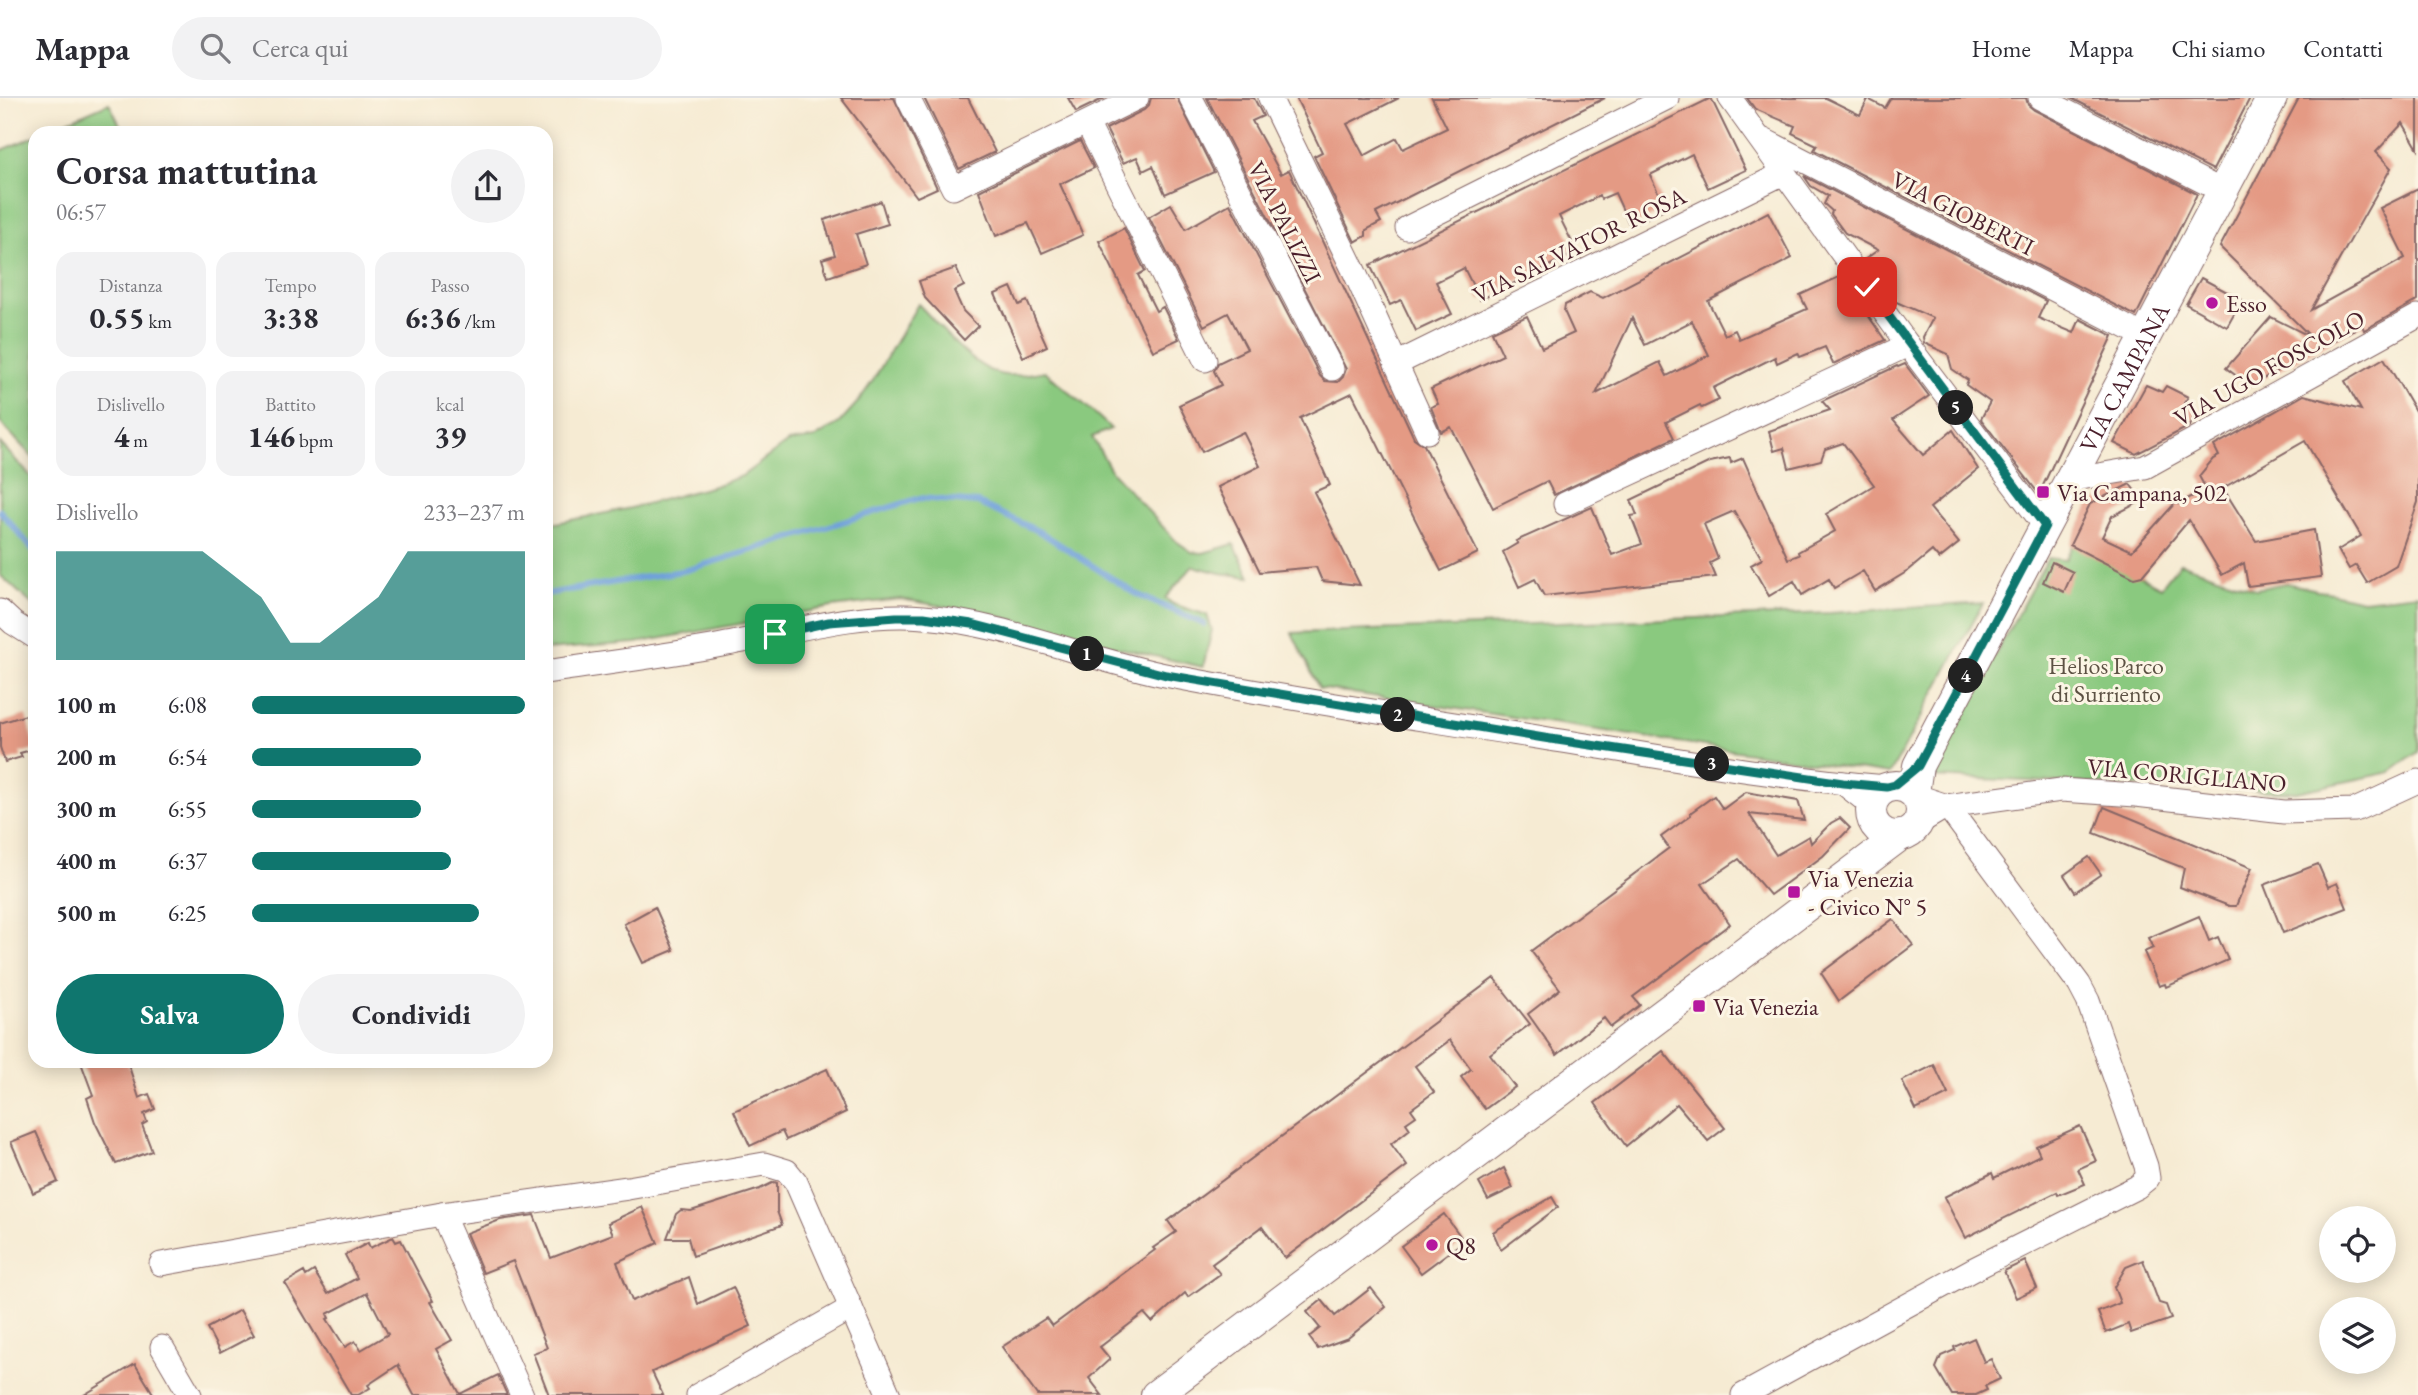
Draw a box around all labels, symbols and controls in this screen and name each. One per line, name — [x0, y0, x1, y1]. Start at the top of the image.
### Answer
search box — [172, 17, 662, 80]
text: Mappa — [35, 27, 130, 70]
icon: search — [196, 29, 234, 67]
text: Cerca qui — [252, 31, 348, 65]
text: Home — [1971, 33, 2031, 64]
text: Mappa — [2069, 33, 2134, 64]
text: Chi siamo — [2172, 33, 2265, 64]
text: Contatti — [2303, 33, 2383, 64]
text: Corsa mattutina — [56, 146, 317, 195]
button: share — [451, 149, 525, 223]
street label: VIA PALIZZI — [1241, 156, 1329, 288]
street label: VIA GIOBERTI — [1886, 164, 2040, 262]
street label: VIA SALVATOR ROSA — [1467, 180, 1691, 310]
text: 06:57 — [56, 197, 106, 227]
pin — [1837, 257, 1897, 317]
icon: check — [1848, 268, 1886, 306]
text: Distanza — [99, 273, 163, 298]
text: Tempo — [264, 273, 317, 298]
text: Passo — [431, 273, 470, 298]
place label: Esso — [2226, 288, 2267, 319]
marker: Esso — [2204, 295, 2220, 311]
street label: VIA CAMPANA — [2072, 297, 2176, 457]
text: 0.55 — [90, 298, 145, 337]
text: 3:38 — [262, 298, 319, 337]
text: 6:36 — [405, 298, 461, 337]
street label: VIA UGO FOSCOLO — [2168, 303, 2370, 433]
text: km — [145, 309, 172, 334]
text: /km — [461, 309, 496, 334]
pin: 5 — [1938, 390, 1974, 426]
text: Dislivello — [97, 392, 165, 417]
text: Battito — [265, 392, 316, 417]
text: kcal — [436, 392, 464, 417]
text: 5 — [1950, 395, 1961, 420]
text: 4 — [114, 417, 129, 456]
text: 146 — [248, 417, 295, 456]
text: 39 — [434, 417, 466, 456]
text: m — [129, 428, 148, 453]
text: bpm — [295, 428, 333, 453]
place label: Via Campana, 502 — [2057, 477, 2227, 508]
marker: Via Campana, 502 — [2035, 484, 2051, 500]
text: Dislivello — [56, 497, 138, 527]
text: 233–237 m — [424, 497, 525, 527]
pin — [745, 604, 805, 664]
icon: arrive — [756, 615, 794, 653]
pin: 1 — [1070, 636, 1104, 672]
text: 1 — [1081, 641, 1092, 666]
park label: Helios Parco di Surriento — [2048, 650, 2164, 709]
pin: 4 — [1948, 658, 1983, 694]
text: 4 — [1960, 663, 1971, 688]
text: 100 m — [56, 690, 117, 720]
text: 6:08 — [168, 690, 207, 720]
pin: 2 — [1380, 698, 1416, 732]
text: 2 — [1392, 702, 1403, 727]
text: 200 m — [56, 742, 117, 772]
text: 6:54 — [168, 742, 207, 772]
pin: 3 — [1694, 746, 1730, 782]
text: 3 — [1706, 751, 1717, 776]
street label: VIA CORIGLIANO — [2086, 751, 2288, 799]
text: 300 m — [56, 794, 117, 824]
text: 6:55 — [168, 794, 207, 824]
text: 400 m — [56, 846, 117, 876]
text: 6:37 — [168, 846, 207, 876]
place label: Via Venezia - Civico N° 5 — [1808, 863, 1927, 922]
marker: Via Venezia - Civico N° 5 — [1786, 884, 1802, 900]
text: 500 m — [56, 898, 117, 928]
text: 6:25 — [168, 898, 207, 928]
button: Salva — [56, 974, 284, 1054]
button: Condividi — [298, 974, 525, 1054]
place label: Via Venezia — [1713, 991, 1819, 1022]
marker: Via Venezia — [1691, 998, 1707, 1014]
map controls — [2319, 1206, 2396, 1374]
button: locate — [2319, 1206, 2396, 1283]
place label: Q8 — [1446, 1230, 1476, 1261]
marker: Q8 — [1424, 1237, 1440, 1253]
button: layers — [2319, 1297, 2396, 1374]

